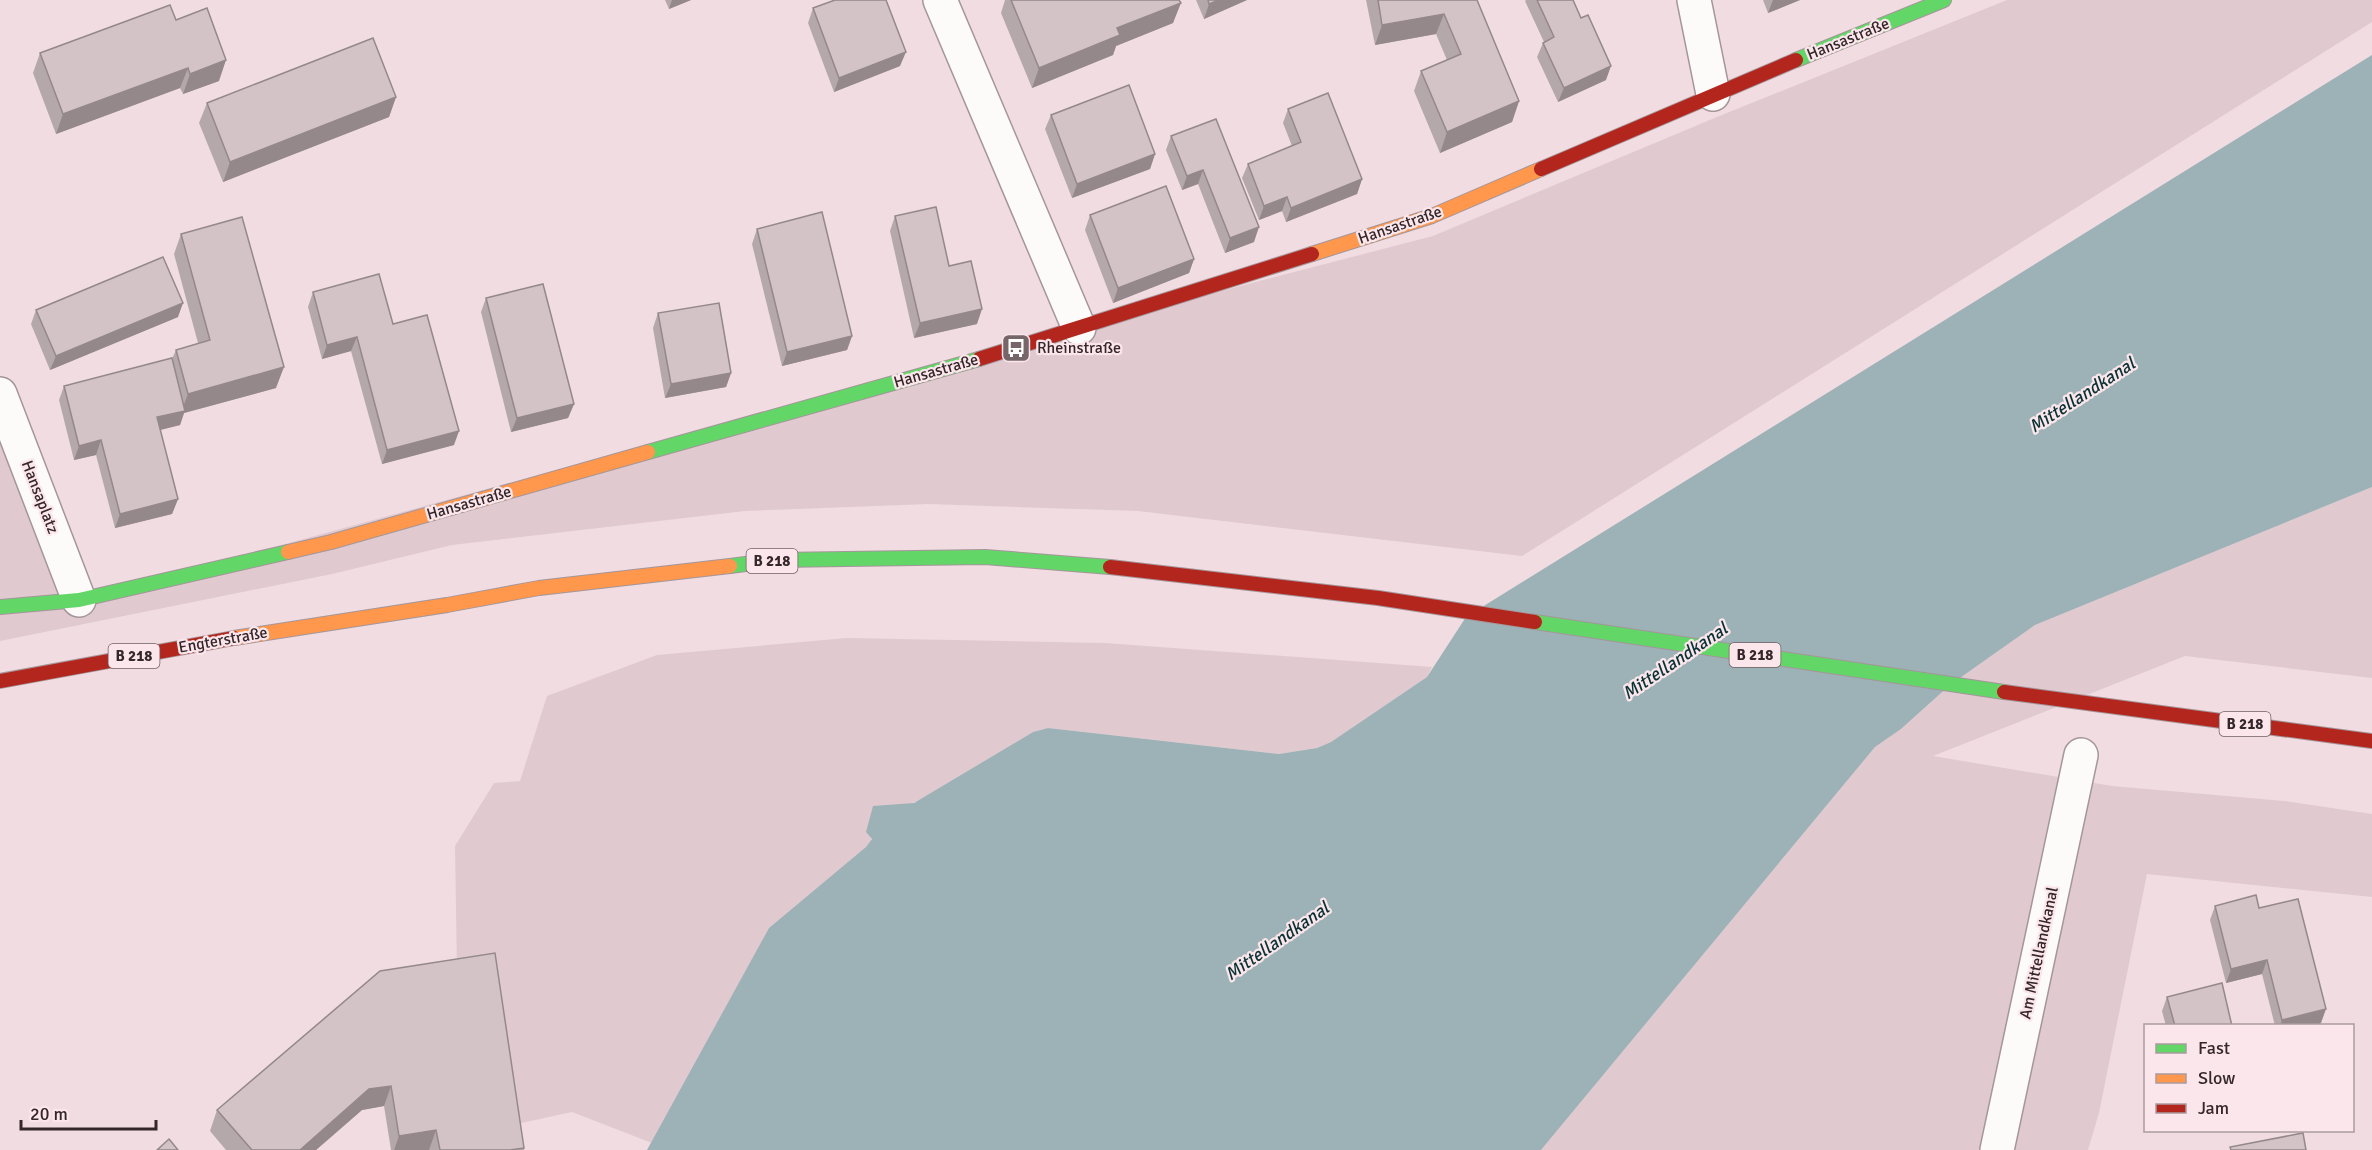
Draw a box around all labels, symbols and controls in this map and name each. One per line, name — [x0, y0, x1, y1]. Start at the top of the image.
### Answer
street label: Hansastraße — [1804, 13, 1892, 65]
street label: Hansastraße — [1355, 201, 1445, 249]
bus stop icon: Rheinstraße — [1000, 332, 1032, 364]
place label: Rheinstraße — [1037, 338, 1121, 358]
street label: Hansastraße — [891, 349, 981, 393]
water label: Mittellandkanal — [2025, 352, 2141, 437]
street label: Hansaplatz — [17, 458, 63, 536]
street label: Hansastraße — [424, 481, 514, 525]
road number: B 218 — [746, 549, 798, 573]
water label: Mittellandkanal — [1618, 617, 1733, 704]
street label: Engterstraße — [177, 622, 269, 658]
road number: B 218 — [1730, 643, 1780, 667]
road number: B 218 — [108, 644, 160, 668]
road number: B 218 — [2220, 712, 2270, 736]
street label: Am Mittellandkanal — [2015, 885, 2063, 1021]
water label: Mittellandkanal — [1221, 896, 1335, 985]
legend — [2144, 1024, 2354, 1132]
text: Fast — [2198, 1037, 2230, 1059]
text: Slow — [2198, 1067, 2235, 1089]
scale bar — [21, 1093, 156, 1131]
text: Jam — [2198, 1097, 2229, 1119]
text: 20 m — [30, 1103, 68, 1125]

